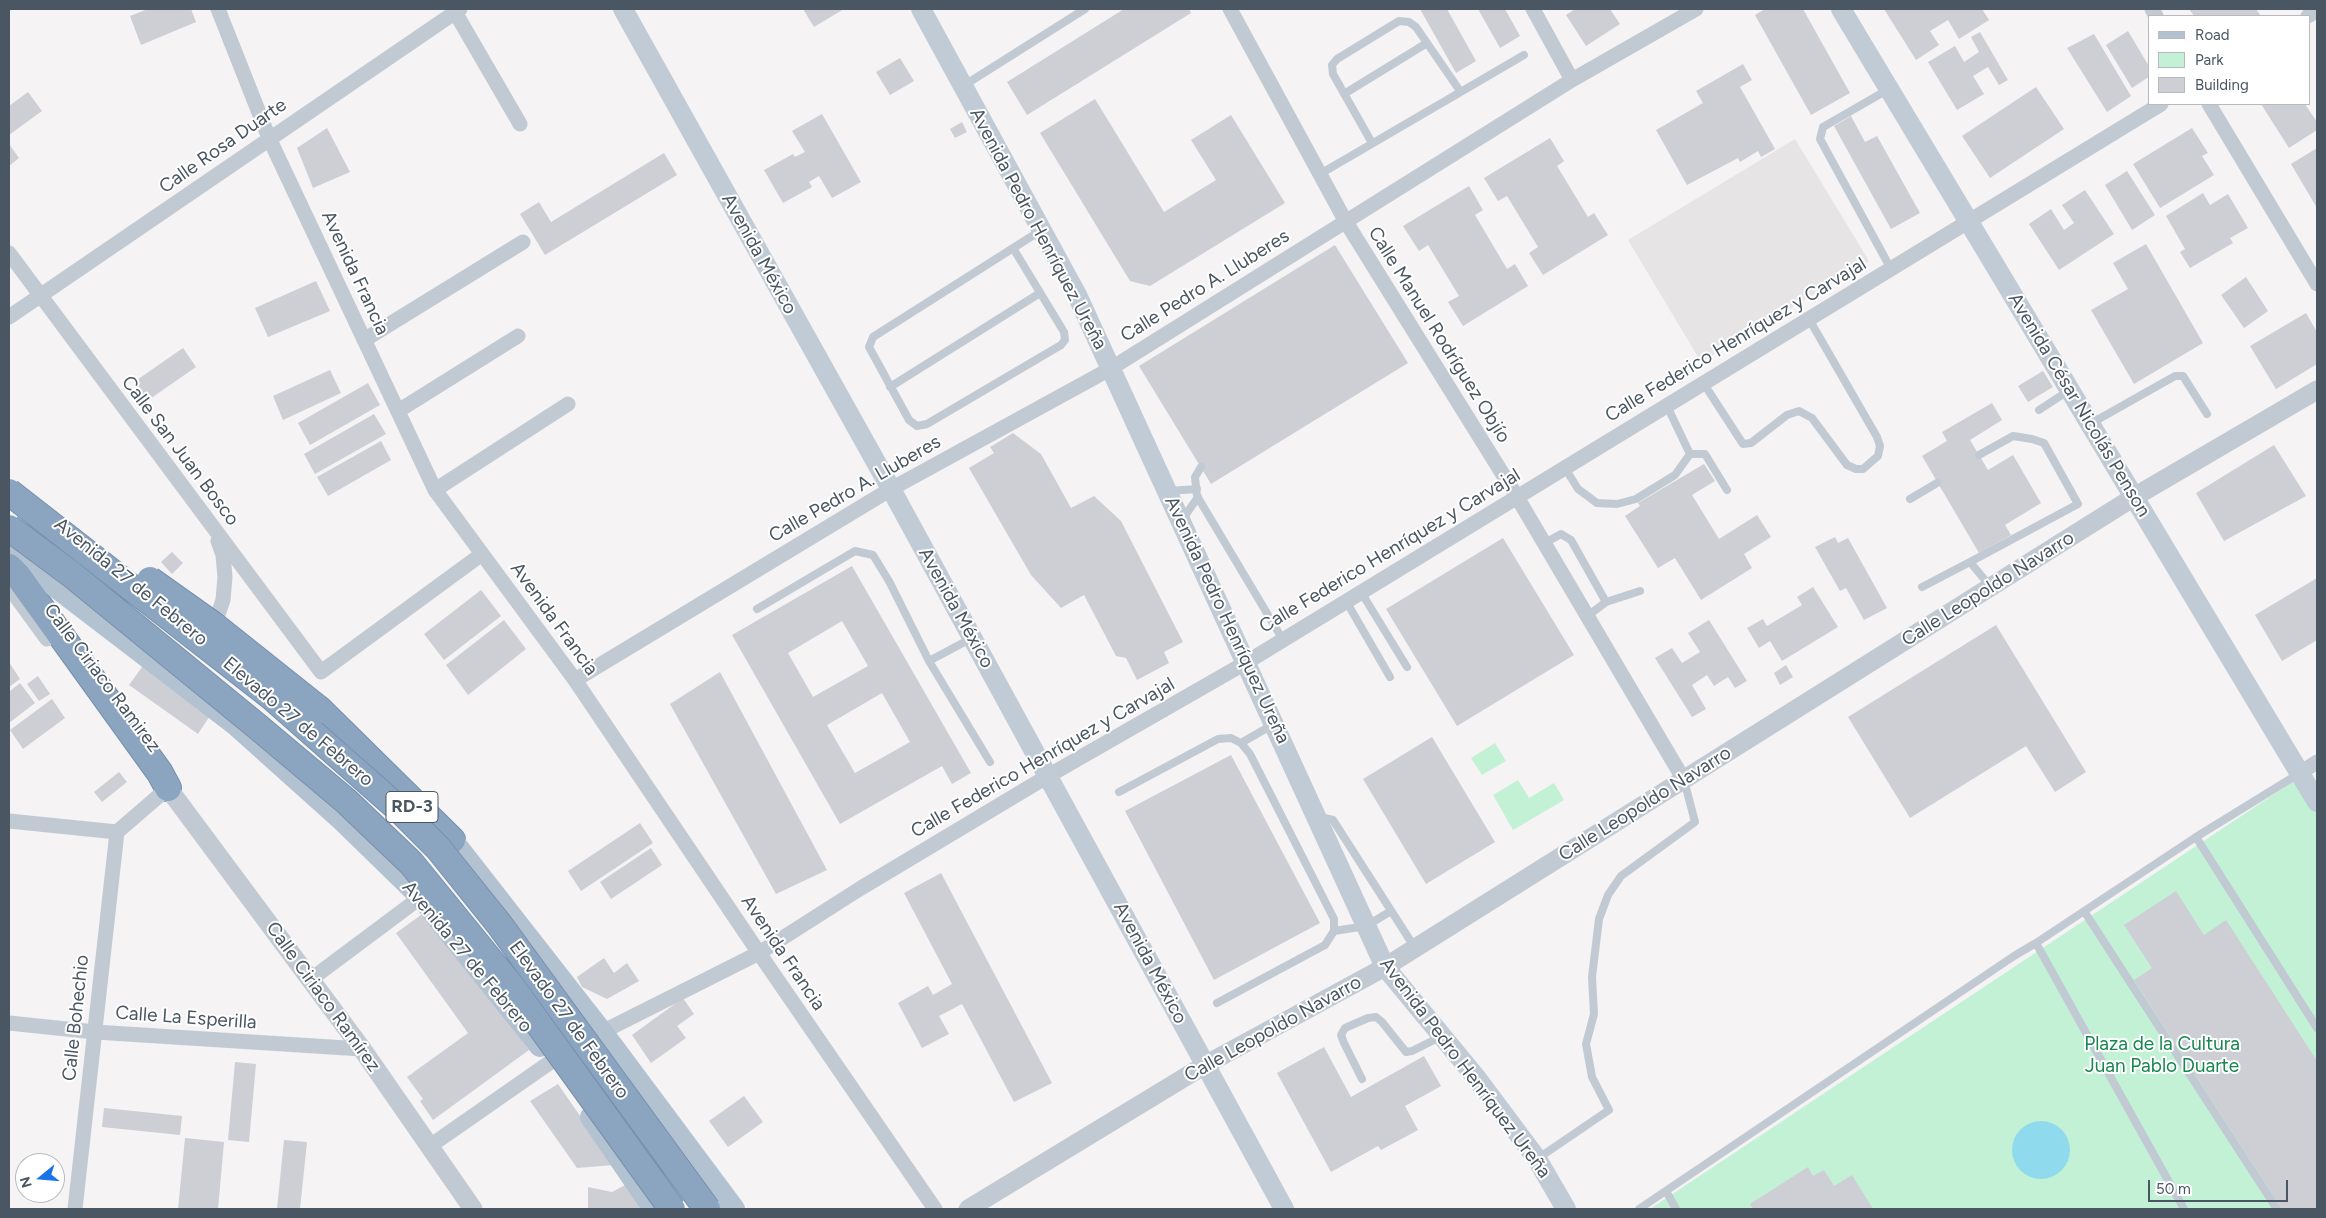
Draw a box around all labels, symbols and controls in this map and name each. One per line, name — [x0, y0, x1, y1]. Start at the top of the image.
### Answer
legend — [2148, 15, 2311, 105]
text: Road — [2195, 26, 2230, 44]
text: Park — [2195, 51, 2224, 69]
text: Building — [2195, 76, 2249, 94]
street label: Calle Rosa Duarte — [155, 94, 291, 198]
street label: Avenida Pedro Henríquez Ureña — [965, 104, 1111, 354]
street label: Avenida México — [716, 190, 802, 318]
street label: Avenida Francia — [316, 207, 394, 339]
street label: Calle Manuel Rodríguez Objío — [1363, 223, 1515, 447]
street label: Calle Pedro A. Lluberes — [1116, 225, 1294, 347]
street label: Calle Federico Henríquez y Carvajal — [1601, 253, 1871, 427]
street label: Avenida César Nicolás Penson — [2003, 289, 2155, 521]
street label: Calle San Juan Bosco — [116, 372, 244, 530]
street label: Calle Pedro A. Lluberes — [765, 430, 945, 548]
street label: Calle Federico Henríquez y Carvajal — [1255, 464, 1525, 638]
street label: Avenida Pedro Henríquez Ureña — [1160, 493, 1294, 747]
street label: Avenida 27 de Febrero — [50, 513, 212, 651]
street label: Calle Leopoldo Navarro — [1898, 527, 2078, 651]
street label: Avenida México — [913, 544, 999, 672]
street label: Avenida Francia — [505, 558, 603, 680]
street label: Calle Ciriaco Ramirez — [39, 599, 165, 757]
street label: Elevado 27 de Febrero — [218, 652, 378, 792]
street label: Calle Federico Henríquez y Carvajal — [907, 673, 1179, 843]
street label: Calle Leopoldo Navarro — [1555, 742, 1735, 866]
road number: RD-3 — [386, 792, 438, 822]
street label: Avenida 27 de Febrero — [397, 877, 537, 1037]
street label: Avenida Francia — [736, 891, 830, 1015]
street label: Avenida México — [1108, 898, 1192, 1028]
street label: Calle Ciriaco Ramírez — [261, 918, 385, 1076]
street label: Elevado 27 de Febrero — [504, 937, 634, 1103]
street label: Avenida Pedro Henríquez Ureña — [1375, 953, 1555, 1183]
street label: Calle Bohechio — [58, 954, 94, 1082]
street label: Calle Leopoldo Navarro — [1181, 971, 1365, 1087]
street label: Calle La Esperilla — [115, 1002, 257, 1034]
park label: Plaza de la Cultura Juan Pablo Duarte — [2084, 1033, 2240, 1077]
north arrow — [15, 1153, 65, 1203]
scale bar — [2151, 1170, 2291, 1202]
text: N — [16, 1175, 36, 1190]
text: 50 m — [2156, 1180, 2191, 1198]

